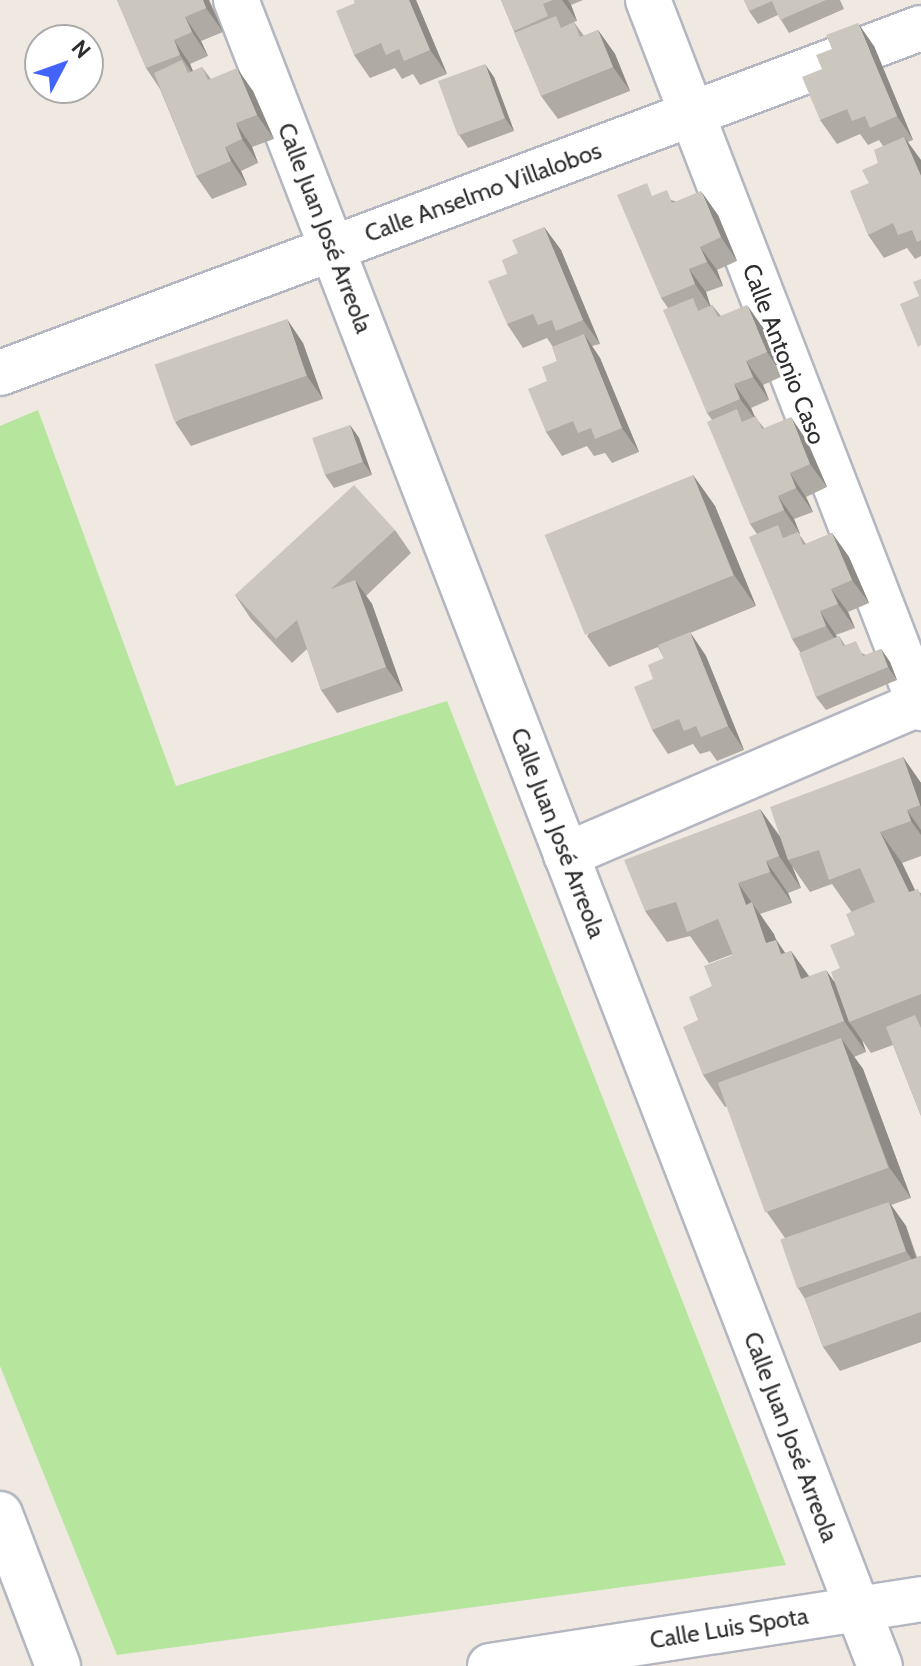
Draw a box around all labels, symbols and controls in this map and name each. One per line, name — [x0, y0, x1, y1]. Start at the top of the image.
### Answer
north arrow — [24, 24, 104, 104]
text: N — [66, 35, 96, 64]
street label: Calle Juan José Arreola — [272, 119, 378, 337]
street label: Calle Anselmo Villalobos — [361, 136, 605, 248]
street label: Calle Antonio Caso — [736, 260, 832, 448]
street label: Calle Juan José Arreola — [505, 724, 611, 942]
street label: Calle Juan José Arreola — [738, 1328, 844, 1546]
street label: Calle Luis Spota — [648, 1601, 810, 1655]

